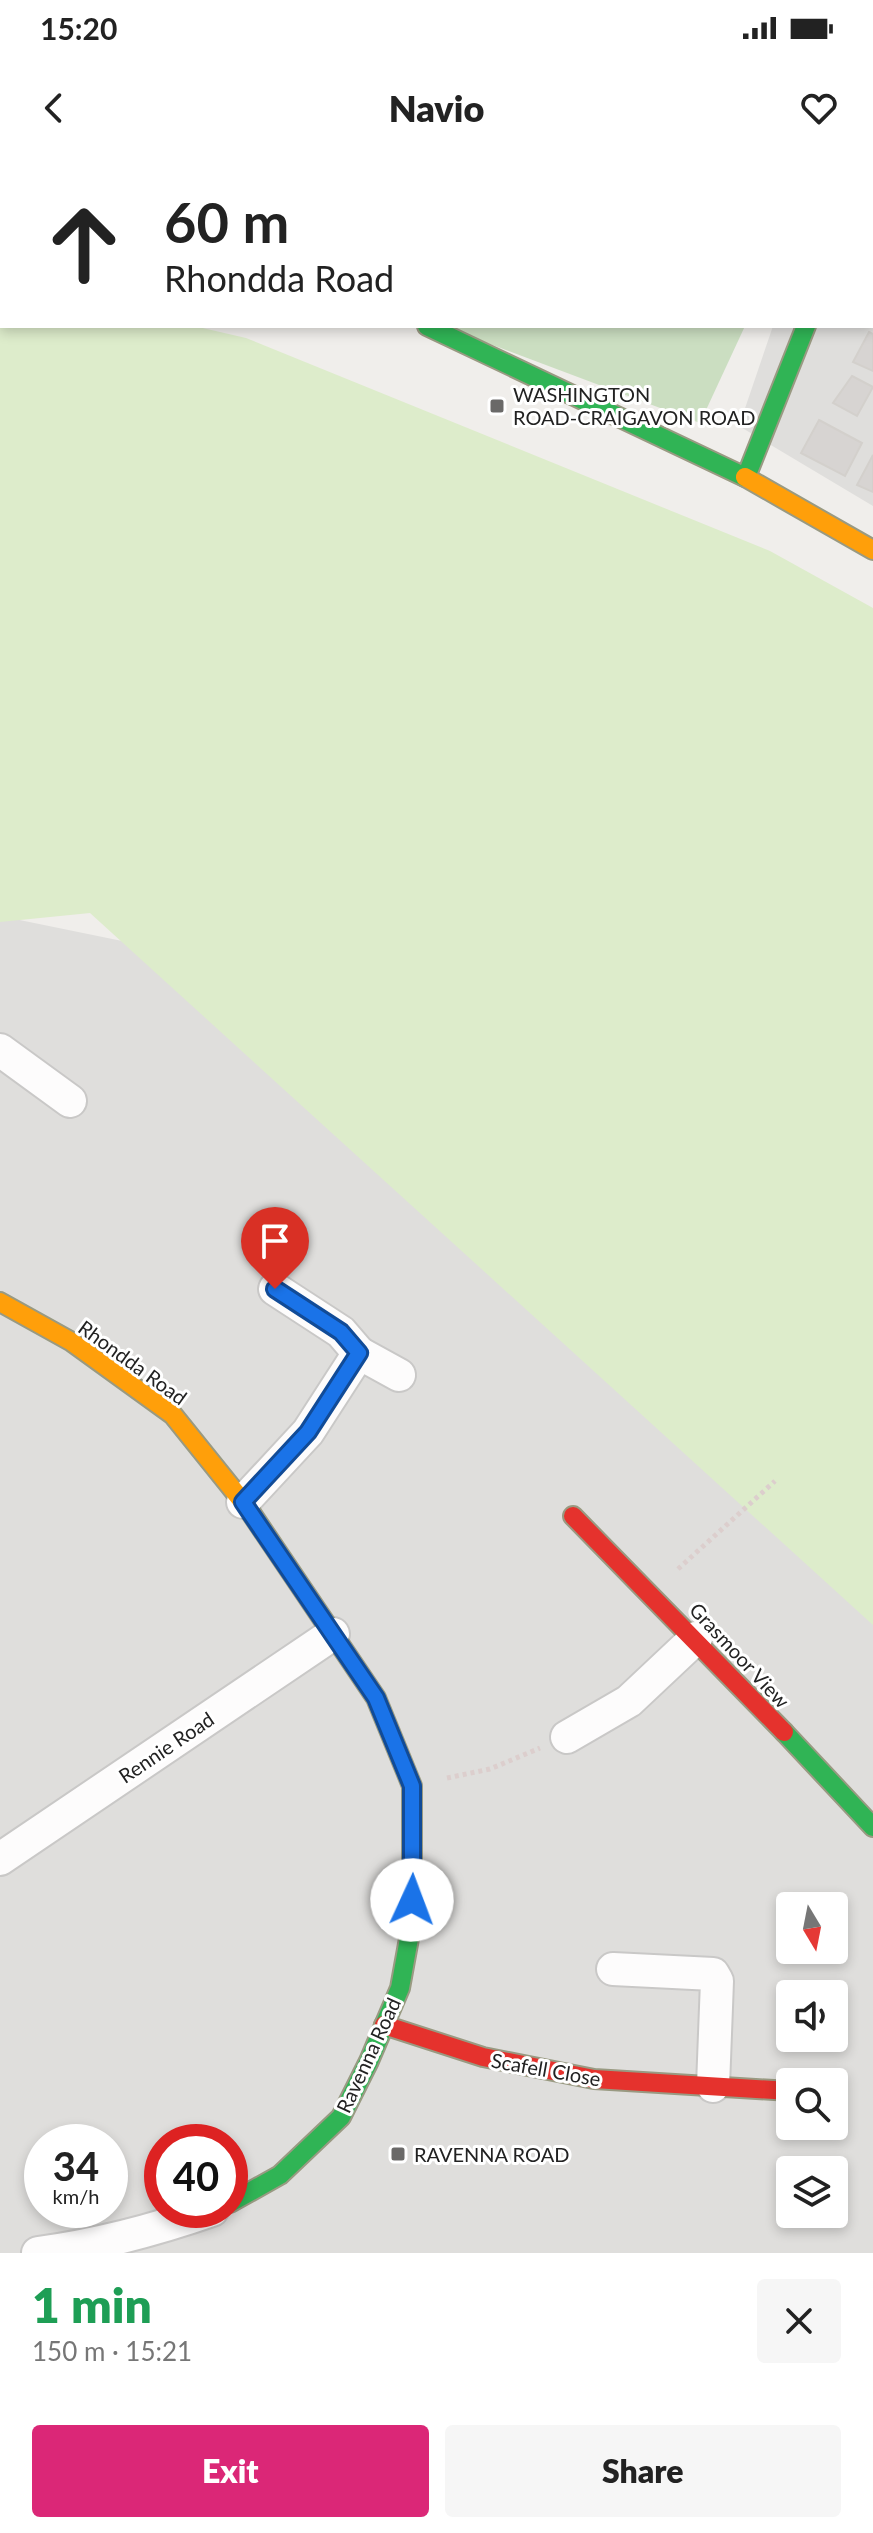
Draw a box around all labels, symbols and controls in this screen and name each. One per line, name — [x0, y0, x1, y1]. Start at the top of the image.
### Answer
text: 15:20 — [40, 10, 117, 46]
icon: back — [32, 86, 76, 130]
text: Navio — [389, 86, 484, 130]
icon: heart — [797, 86, 841, 130]
text: 60 m — [164, 188, 289, 255]
icon: ahead — [32, 192, 136, 296]
text: Rhondda Road — [164, 256, 394, 300]
place label: WASHINGTON ROAD-CRAIGAVON ROAD — [513, 382, 756, 429]
marker: WASHINGTON ROAD-CRAIGAVON ROAD — [488, 397, 506, 415]
pin — [241, 1207, 309, 1289]
icon: arrive — [253, 1219, 297, 1263]
street label: Rhondda Road — [74, 1315, 192, 1409]
street label: Grasmoor View — [685, 1597, 795, 1713]
street label: Rennie Road — [114, 1706, 218, 1788]
position arrow — [370, 1858, 454, 1942]
north arrow — [776, 1892, 848, 1964]
map controls — [776, 1892, 848, 2228]
button: sound — [776, 1980, 848, 2052]
street label: Ravenna Road — [331, 1994, 405, 2116]
street label: Scafell Close — [489, 2048, 603, 2090]
button: search — [776, 2068, 848, 2140]
speed limit sign: 40 — [144, 2124, 248, 2228]
text: 34 — [53, 2142, 99, 2190]
place label: RAVENNA ROAD — [414, 2142, 569, 2166]
marker: RAVENNA ROAD — [389, 2145, 407, 2163]
button: layers — [776, 2156, 848, 2228]
text: km/h — [53, 2184, 99, 2208]
text: 1 min — [32, 2276, 152, 2333]
button: close — [757, 2279, 841, 2363]
text: 150 m · 15:21 — [32, 2335, 192, 2367]
button: Exit — [32, 2425, 429, 2517]
button: Share — [445, 2425, 841, 2517]

